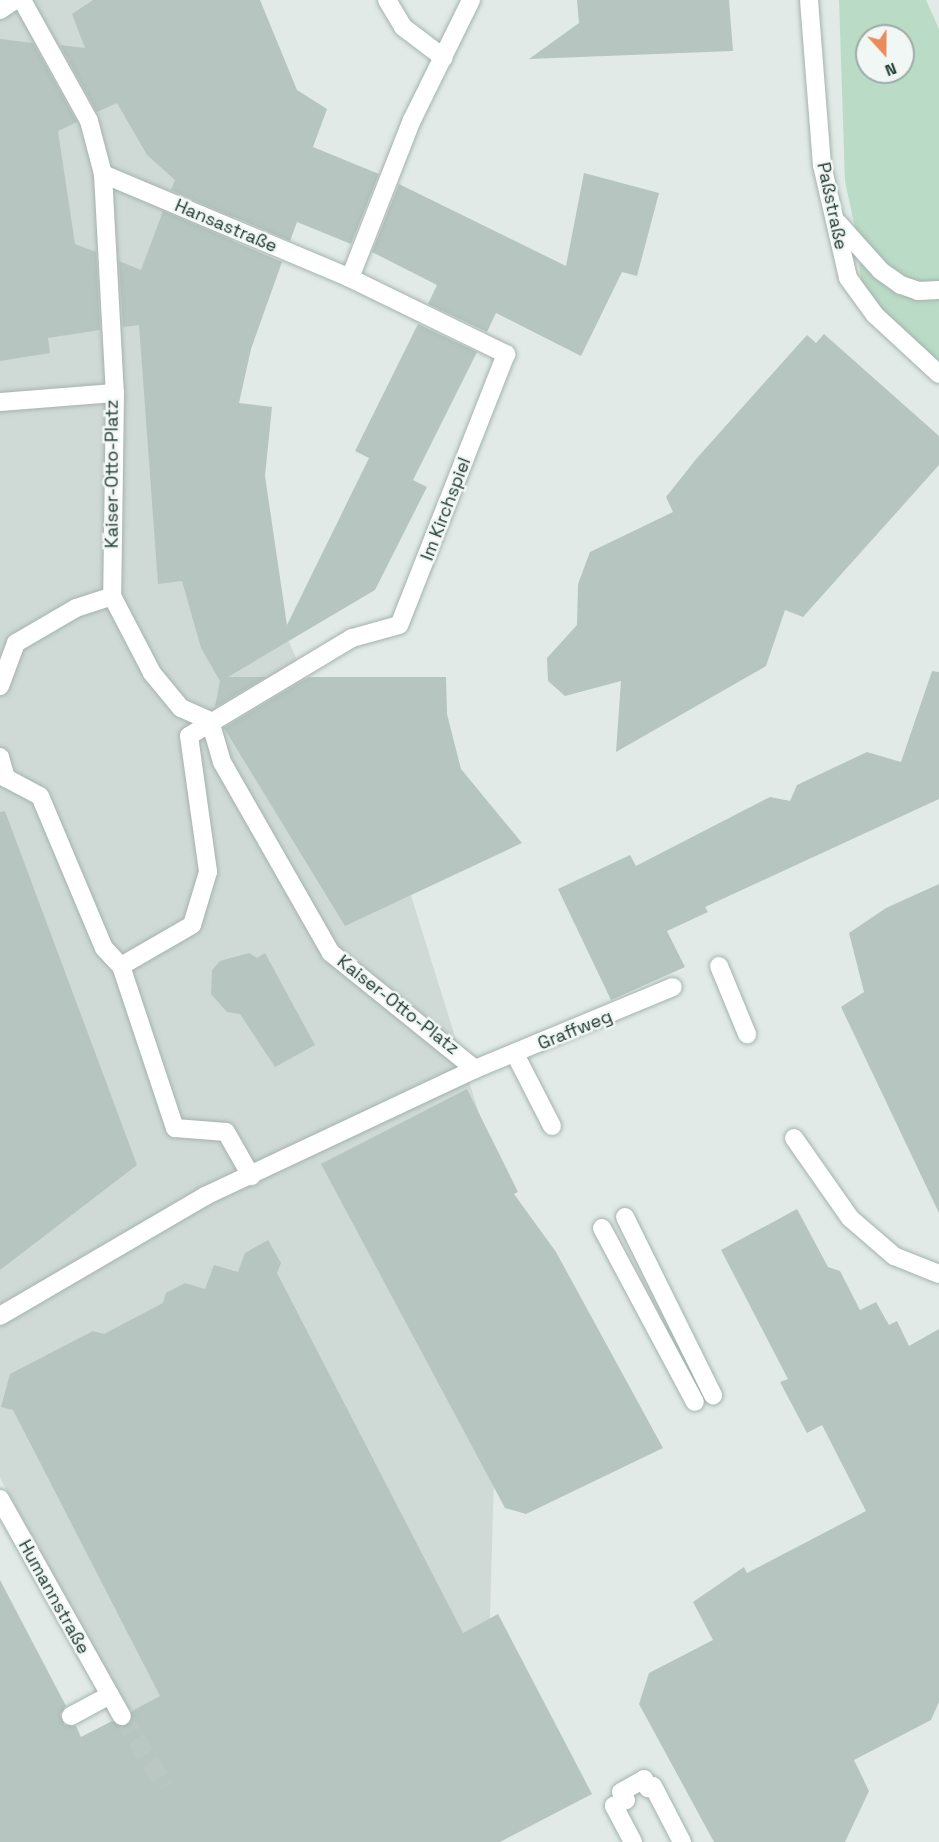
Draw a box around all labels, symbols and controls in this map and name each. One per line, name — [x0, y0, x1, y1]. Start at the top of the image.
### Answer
north arrow — [855, 24, 915, 84]
text: N — [882, 58, 900, 81]
street label: Paßstraße — [812, 160, 852, 252]
street label: Hansastraße — [172, 195, 280, 257]
street label: Kaiser-Otto-Platz — [101, 400, 123, 548]
street label: Im Kirchspiel — [416, 454, 476, 564]
street label: Kaiser-Otto-Platz — [333, 951, 463, 1059]
street label: Graffweg — [535, 1005, 615, 1055]
street label: Humannstraße — [14, 1536, 94, 1658]

